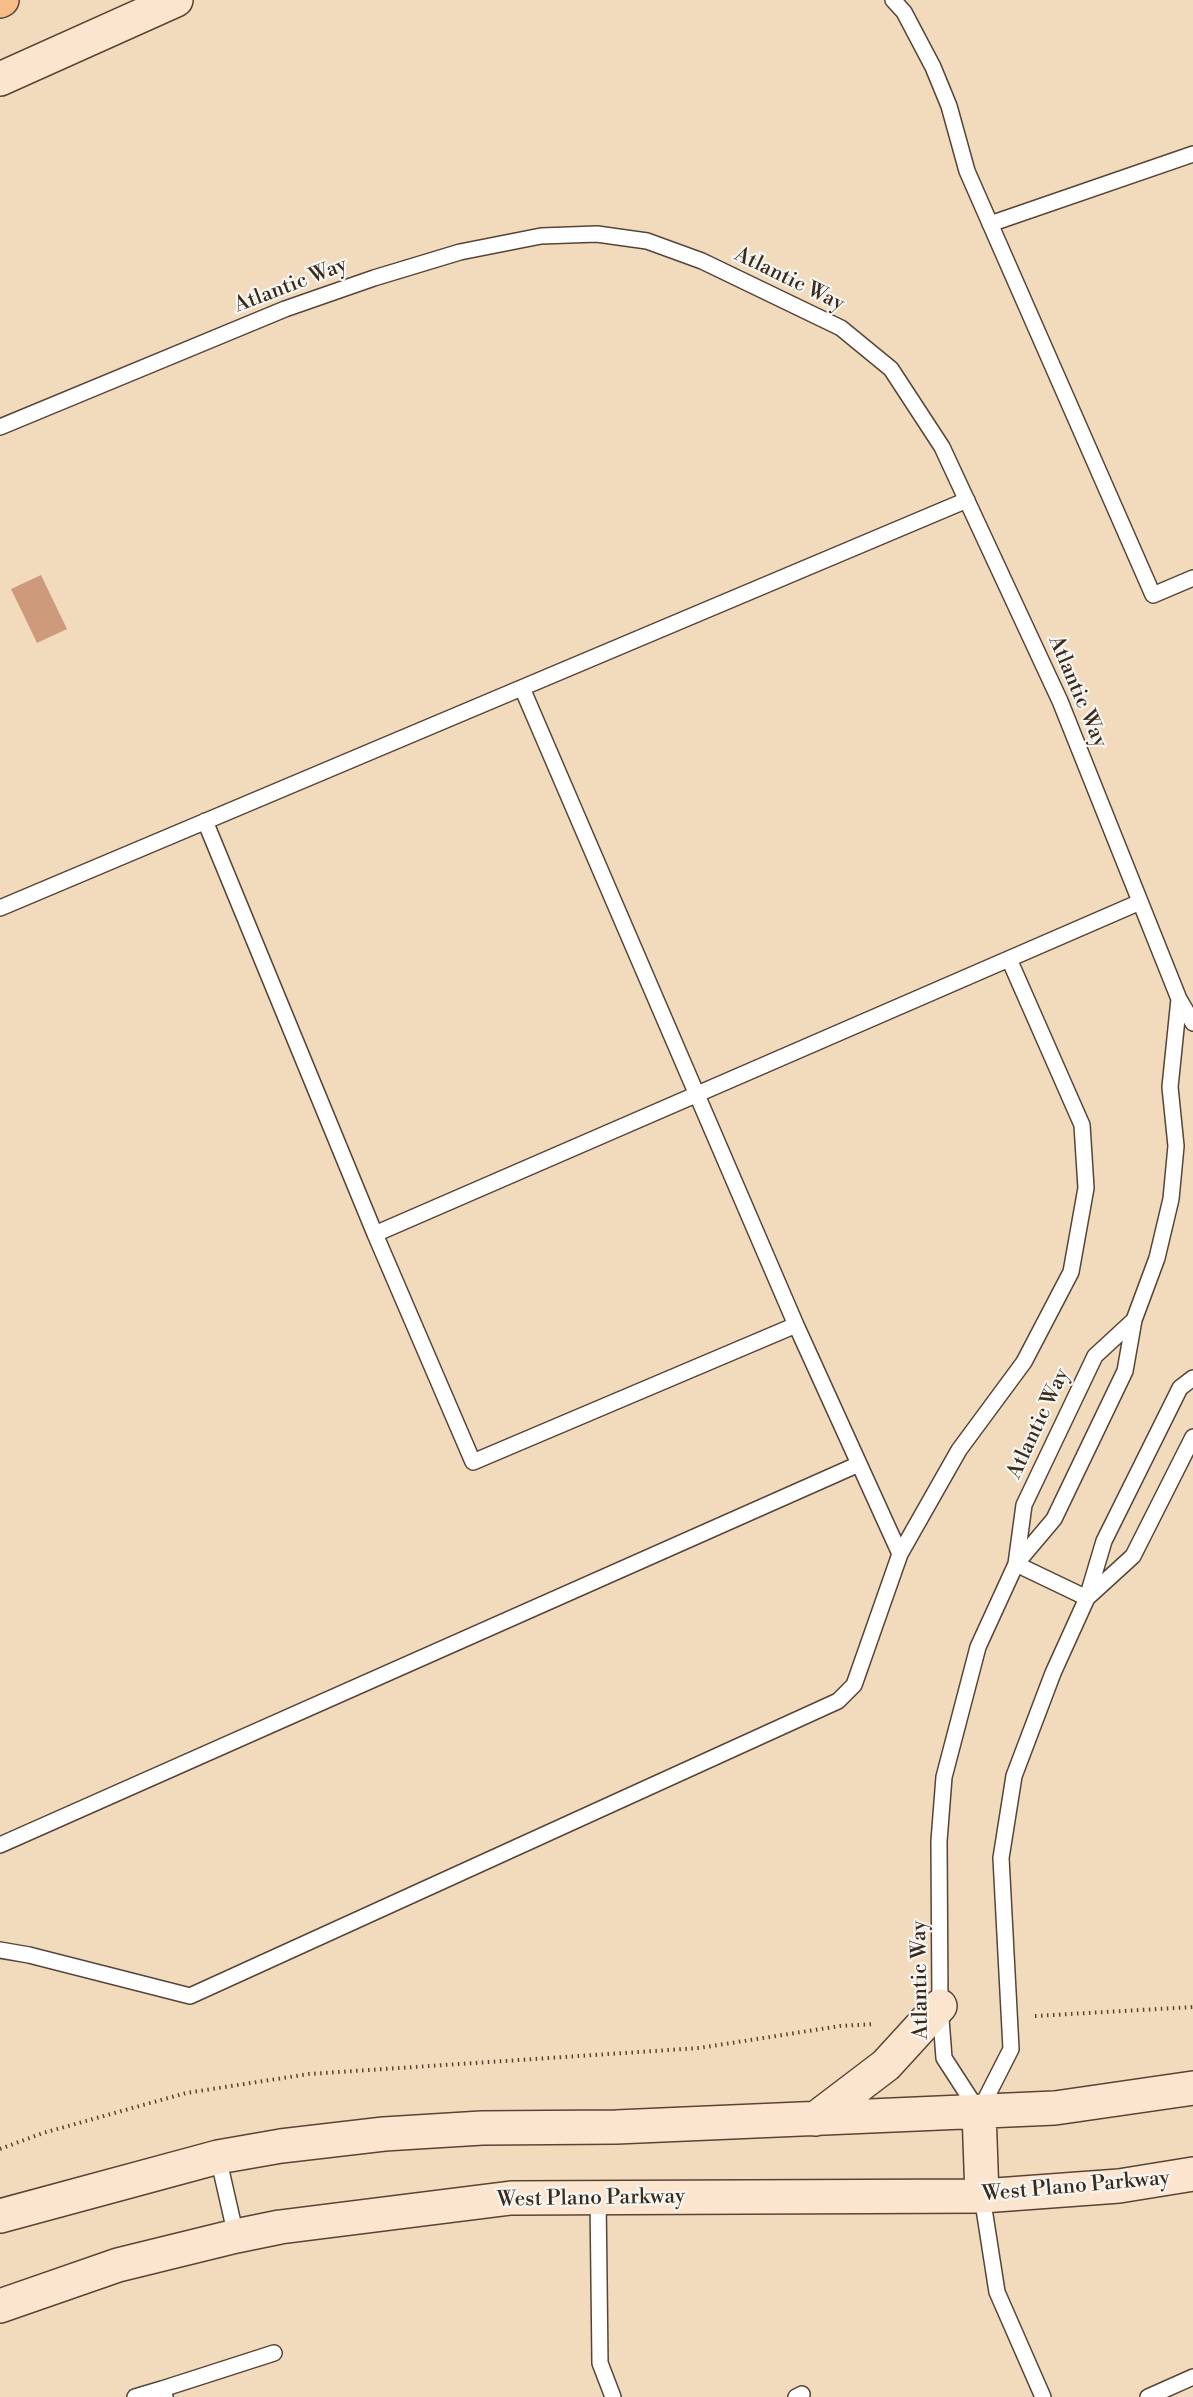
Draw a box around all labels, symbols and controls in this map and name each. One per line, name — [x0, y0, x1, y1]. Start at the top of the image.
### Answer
street label: Atlantic Way — [730, 243, 848, 317]
street label: Atlantic Way — [231, 253, 351, 319]
street label: Atlantic Way — [1042, 632, 1112, 752]
street label: Atlantic Way — [1002, 1365, 1076, 1483]
street label: Atlantic Way — [907, 1920, 935, 2040]
street label: West Plano Parkway — [981, 2166, 1171, 2208]
street label: West Plano Parkway — [497, 2185, 685, 2213]

